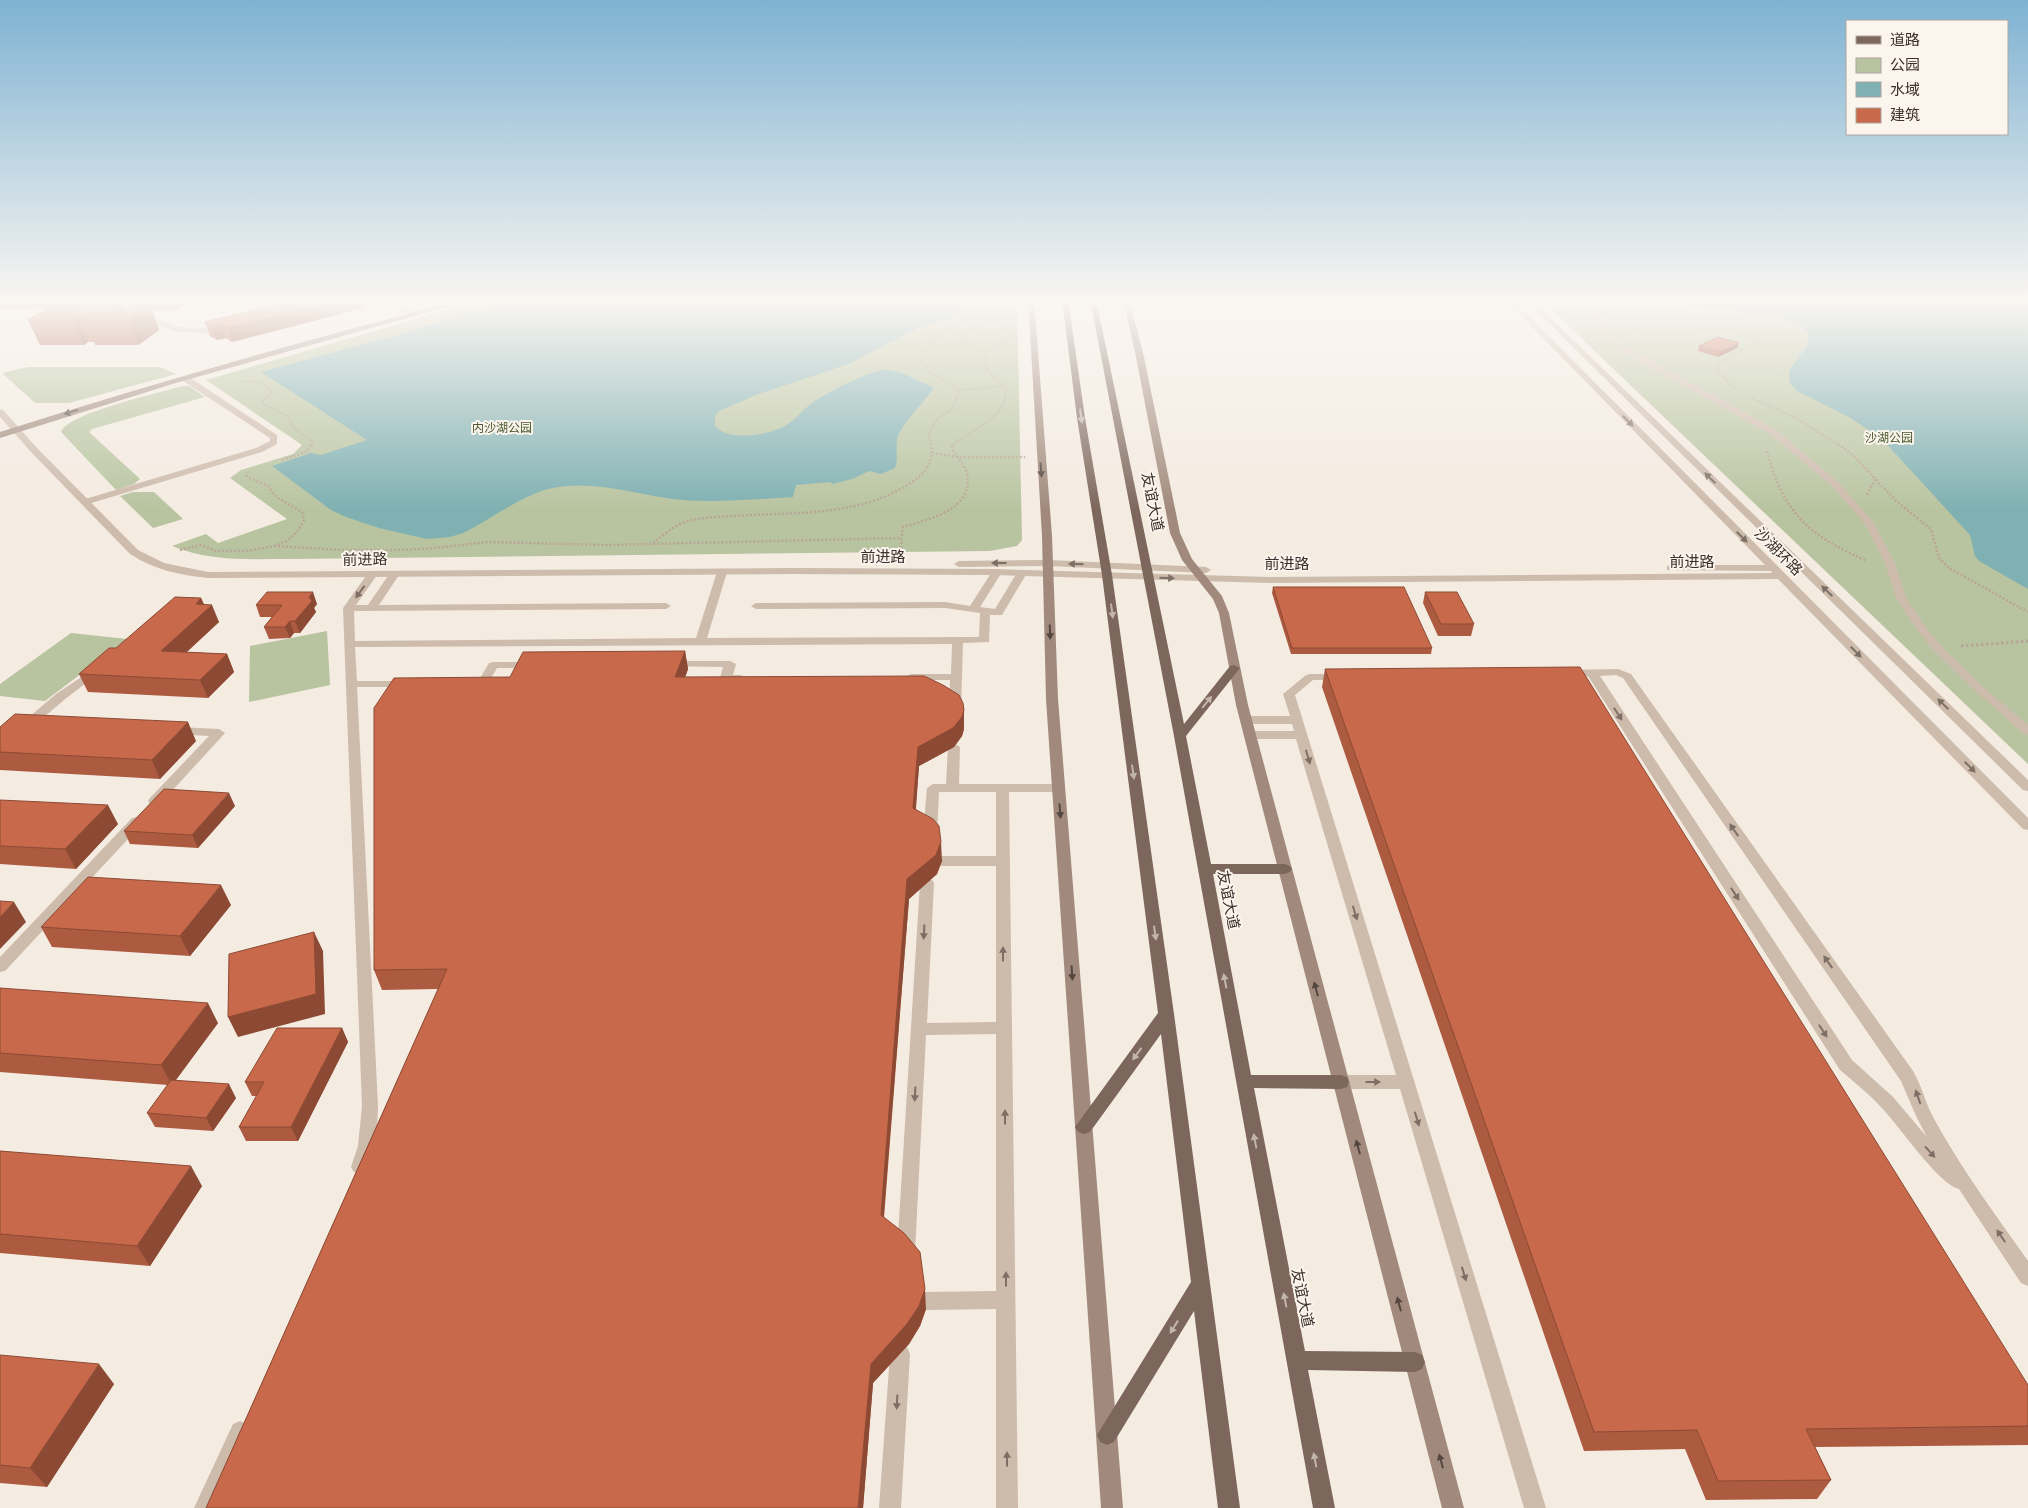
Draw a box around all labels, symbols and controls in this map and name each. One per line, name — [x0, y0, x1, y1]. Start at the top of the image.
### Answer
legend — [1846, 20, 2008, 135]
text: 道路 — [1890, 30, 1920, 51]
text: 公园 — [1890, 55, 1920, 76]
text: 水域 — [1890, 80, 1920, 101]
text: 建筑 — [1890, 105, 1920, 126]
one-way arrow — [64, 409, 79, 417]
one-way arrow — [1077, 409, 1085, 425]
one-way arrow — [1622, 414, 1634, 426]
park label: 内沙湖公园 — [472, 420, 532, 437]
park label: 沙湖公园 — [1865, 430, 1913, 447]
one-way arrow — [1038, 462, 1046, 478]
street label: 友谊大道 — [1136, 471, 1168, 533]
one-way arrow — [1705, 472, 1717, 484]
street label: 沙湖环路 — [1749, 523, 1807, 581]
one-way arrow — [1735, 530, 1747, 542]
street label: 前进路 — [860, 547, 906, 568]
street label: 前进路 — [342, 549, 388, 571]
street label: 前进路 — [1669, 552, 1715, 573]
street label: 前进路 — [1264, 554, 1310, 575]
one-way arrow — [991, 559, 1007, 567]
one-way arrow — [1068, 560, 1084, 568]
one-way arrow — [1159, 574, 1175, 582]
one-way arrow — [355, 585, 365, 598]
one-way arrow — [1821, 585, 1833, 597]
one-way arrow — [1108, 604, 1116, 620]
one-way arrow — [1046, 624, 1054, 640]
one-way arrow — [1850, 646, 1862, 658]
one-way arrow — [1202, 696, 1213, 709]
one-way arrow — [1937, 699, 1949, 711]
one-way arrow — [1614, 707, 1623, 720]
one-way arrow — [1304, 750, 1312, 765]
one-way arrow — [1964, 761, 1976, 773]
one-way arrow — [1130, 765, 1138, 781]
one-way arrow — [1057, 804, 1065, 820]
one-way arrow — [1729, 823, 1739, 836]
street label: 友谊大道 — [1212, 869, 1244, 931]
one-way arrow — [1730, 888, 1740, 901]
one-way arrow — [1351, 906, 1359, 921]
one-way arrow — [920, 924, 928, 940]
one-way arrow — [1151, 926, 1159, 942]
one-way arrow — [999, 946, 1007, 962]
one-way arrow — [1823, 956, 1833, 969]
one-way arrow — [1069, 966, 1077, 982]
one-way arrow — [1221, 973, 1229, 989]
one-way arrow — [1312, 982, 1320, 997]
one-way arrow — [1819, 1024, 1828, 1037]
one-way arrow — [1132, 1047, 1143, 1060]
one-way arrow — [1366, 1078, 1382, 1086]
one-way arrow — [910, 1086, 918, 1102]
one-way arrow — [1914, 1089, 1922, 1104]
one-way arrow — [1000, 1109, 1008, 1125]
one-way arrow — [1414, 1111, 1422, 1126]
one-way arrow — [1251, 1132, 1259, 1148]
one-way arrow — [1354, 1139, 1362, 1154]
one-way arrow — [1924, 1146, 1935, 1159]
one-way arrow — [1996, 1229, 2006, 1243]
street label: 友谊大道 — [1286, 1267, 1318, 1329]
one-way arrow — [1461, 1267, 1469, 1282]
one-way arrow — [1002, 1271, 1010, 1287]
one-way arrow — [1281, 1292, 1289, 1308]
one-way arrow — [1395, 1296, 1403, 1311]
one-way arrow — [1169, 1321, 1178, 1334]
one-way arrow — [892, 1394, 900, 1410]
one-way arrow — [1003, 1451, 1011, 1467]
one-way arrow — [1311, 1452, 1319, 1468]
one-way arrow — [1436, 1453, 1444, 1468]

